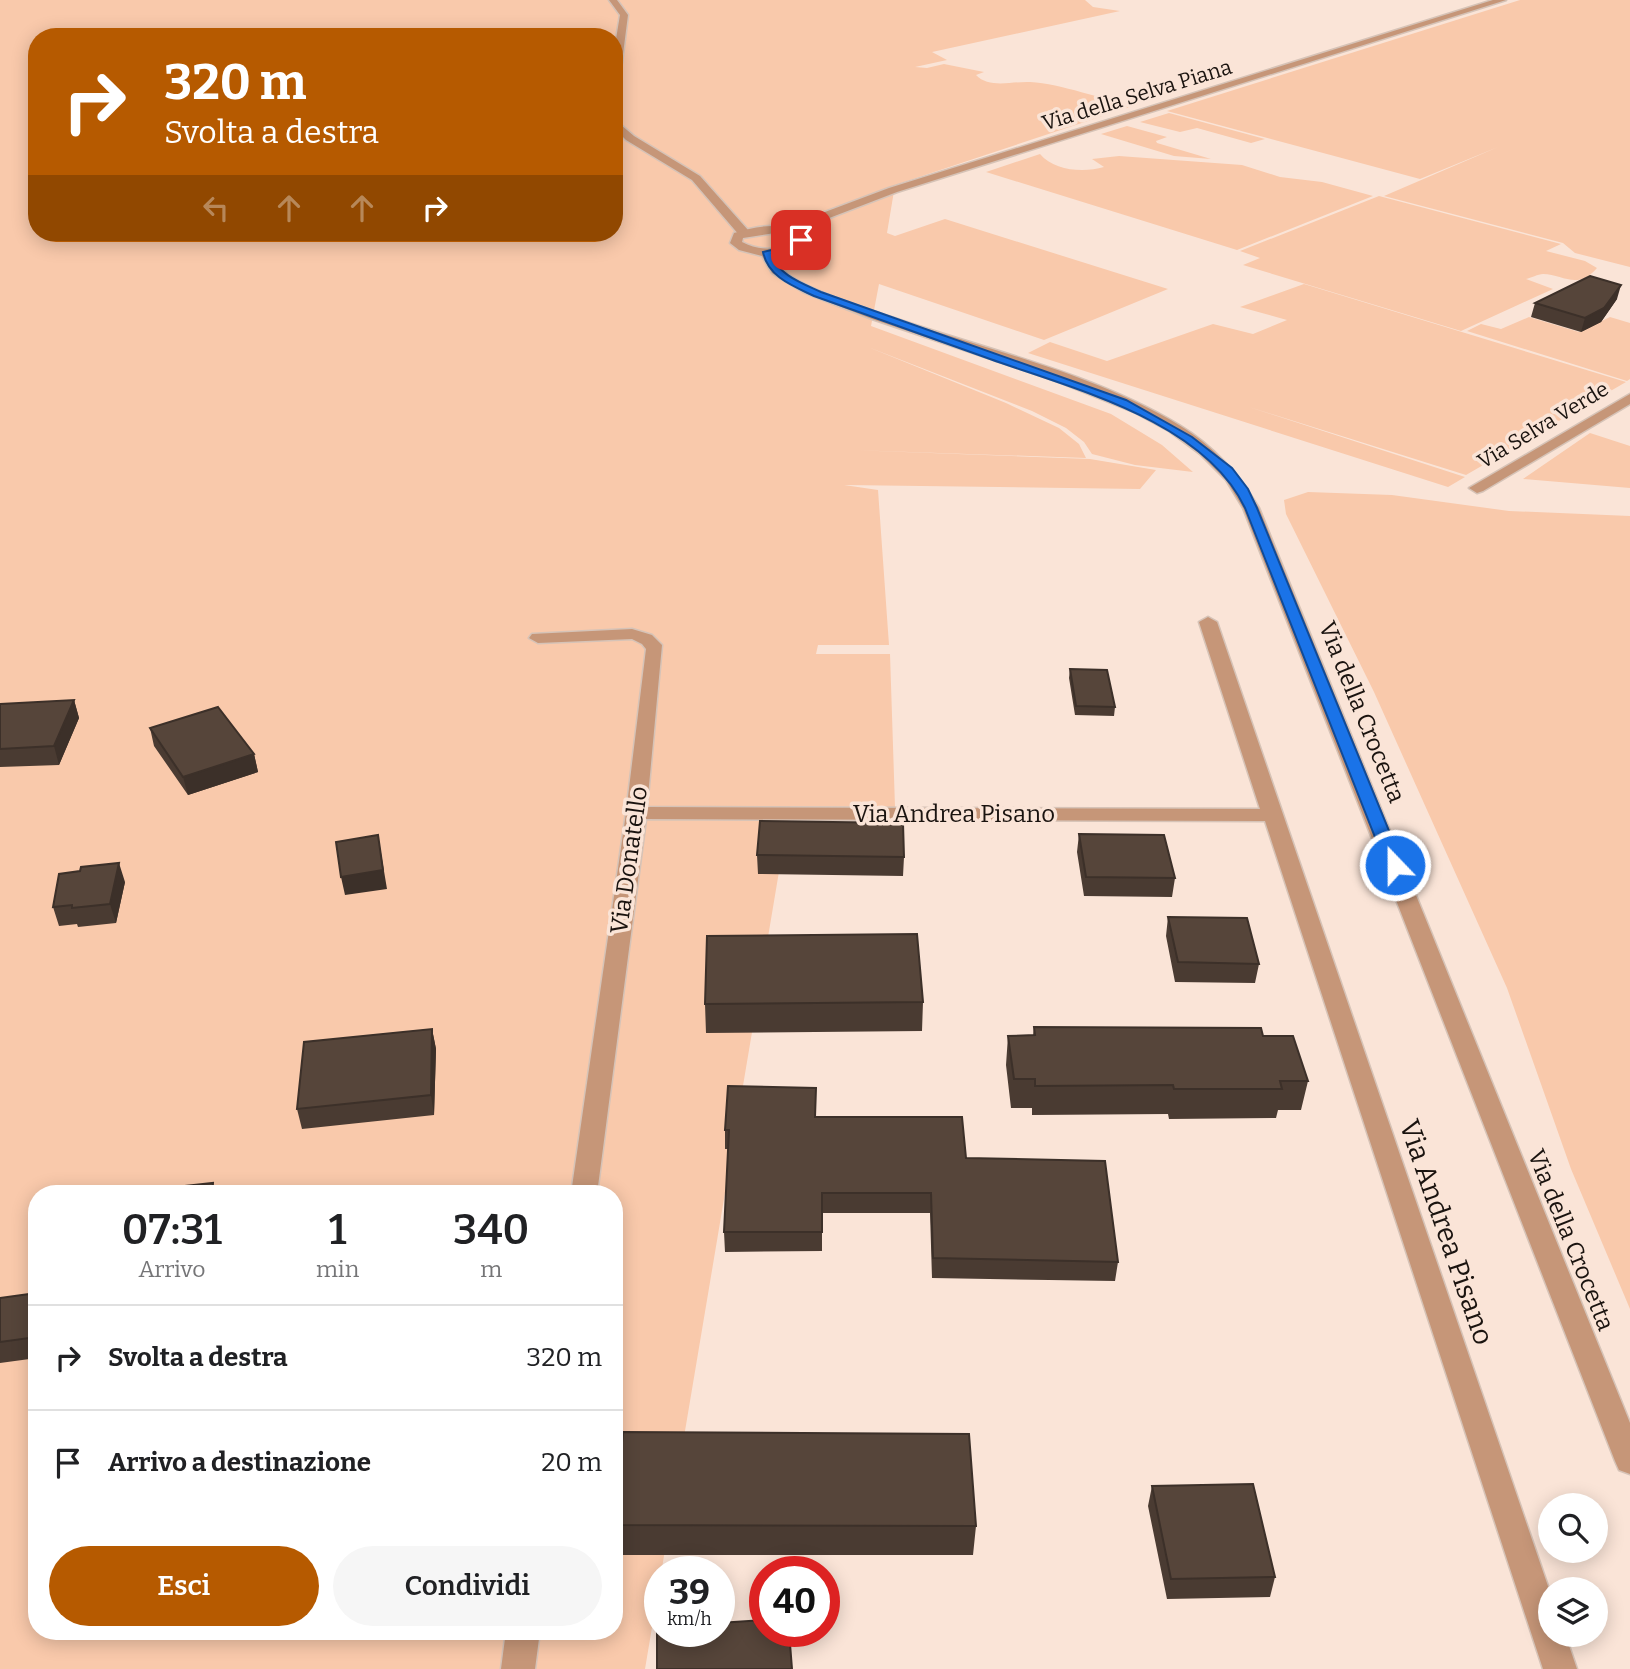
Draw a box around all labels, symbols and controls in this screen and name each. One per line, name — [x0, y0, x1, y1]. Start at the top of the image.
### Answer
text: 320 m — [164, 53, 307, 112]
street label: Via della Selva Piana — [1039, 54, 1236, 136]
icon: right — [49, 56, 140, 147]
text: Svolta a destra — [164, 113, 379, 151]
icon: left — [197, 189, 235, 227]
icon: ahead — [270, 189, 308, 227]
icon: ahead — [343, 189, 381, 227]
icon: right — [416, 189, 454, 227]
pin — [771, 210, 831, 270]
icon: arrive — [782, 221, 820, 259]
street label: Via Selva Verde — [1473, 376, 1613, 474]
street label: Via della Crocetta — [1313, 617, 1411, 807]
street label: Via Donatello — [605, 784, 653, 936]
street label: Via Andrea Pisano — [853, 800, 1055, 828]
position arrow — [1358, 828, 1432, 902]
street label: Via Andrea Pisano — [1393, 1115, 1501, 1349]
street label: Via della Crocetta — [1522, 1145, 1620, 1335]
text: 07:31 — [122, 1205, 222, 1255]
text: 1 — [329, 1205, 346, 1255]
text: 340 — [453, 1205, 529, 1255]
text: Arrivo — [138, 1255, 205, 1283]
text: min — [316, 1255, 359, 1283]
text: m — [480, 1255, 502, 1283]
icon: right — [49, 1339, 87, 1377]
text: Svolta a destra — [108, 1342, 287, 1373]
text: 320 m — [526, 1342, 602, 1373]
icon: arrive — [49, 1444, 87, 1482]
text: Arrivo a destinazione — [108, 1447, 371, 1478]
text: 20 m — [541, 1447, 602, 1478]
map controls — [1538, 1493, 1608, 1647]
button: search — [1538, 1493, 1608, 1563]
button: Esci — [49, 1546, 319, 1626]
button: Condividi — [333, 1546, 602, 1626]
speed limit sign: 40 — [749, 1556, 840, 1647]
text: 39 — [669, 1571, 710, 1613]
button: layers — [1538, 1577, 1608, 1647]
text: km/h — [667, 1608, 712, 1630]

